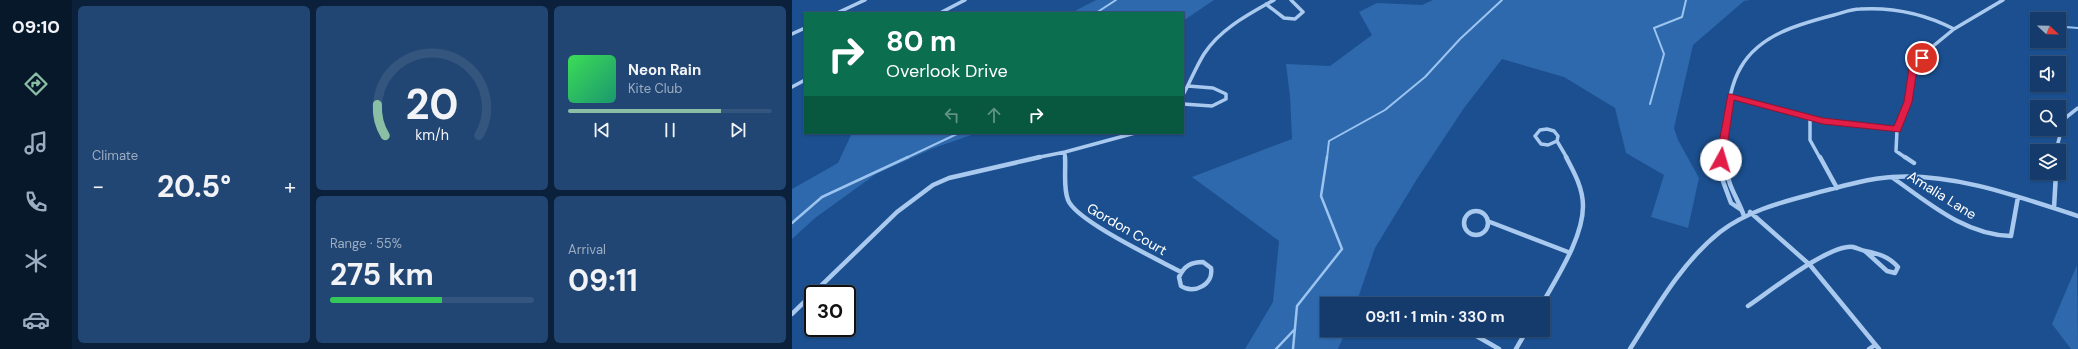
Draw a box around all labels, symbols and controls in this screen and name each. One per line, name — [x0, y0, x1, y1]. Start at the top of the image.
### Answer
north arrow — [2030, 12, 2066, 48]
map controls — [2030, 12, 2066, 180]
text: 09:10 — [12, 15, 60, 39]
text: 80 m — [886, 23, 956, 60]
icon: right — [820, 28, 872, 80]
pin — [1905, 41, 1939, 75]
icon: arrive — [1911, 47, 1933, 69]
button: sound — [2030, 56, 2066, 92]
text: Overlook Drive — [886, 59, 1008, 83]
text: Neon Rain — [628, 60, 701, 80]
icon: directions — [22, 70, 50, 98]
text: 20 — [405, 78, 459, 132]
text: Kite Club — [628, 80, 682, 97]
button: search — [2030, 100, 2066, 136]
icon: left — [941, 104, 963, 126]
icon: ahead — [983, 104, 1005, 126]
icon: right — [1025, 104, 1047, 126]
icon: previous — [591, 119, 613, 141]
icon: pause — [659, 119, 681, 141]
icon: next — [727, 119, 749, 141]
text: km/h — [415, 125, 449, 143]
icon: music — [22, 129, 50, 157]
position arrow — [1700, 139, 1742, 181]
button: layers — [2030, 144, 2066, 180]
text: Climate — [92, 147, 138, 164]
text: 20.5° — [157, 167, 231, 206]
street label: Amalia Lane — [1904, 167, 1980, 223]
text: − — [92, 172, 104, 201]
text: + — [284, 172, 296, 201]
icon: phone — [22, 188, 50, 216]
street label: Gordon Court — [1084, 199, 1170, 259]
text: Range · 55% — [330, 235, 402, 252]
text: Arrival — [568, 241, 606, 258]
icon: climate — [22, 247, 50, 275]
text: 275 km — [330, 255, 434, 294]
text: 09:11 — [568, 261, 638, 300]
speed limit sign: 30 — [804, 285, 856, 337]
icon: car — [22, 306, 50, 334]
text: 09:11 · 1 min · 330 m — [1365, 307, 1505, 327]

